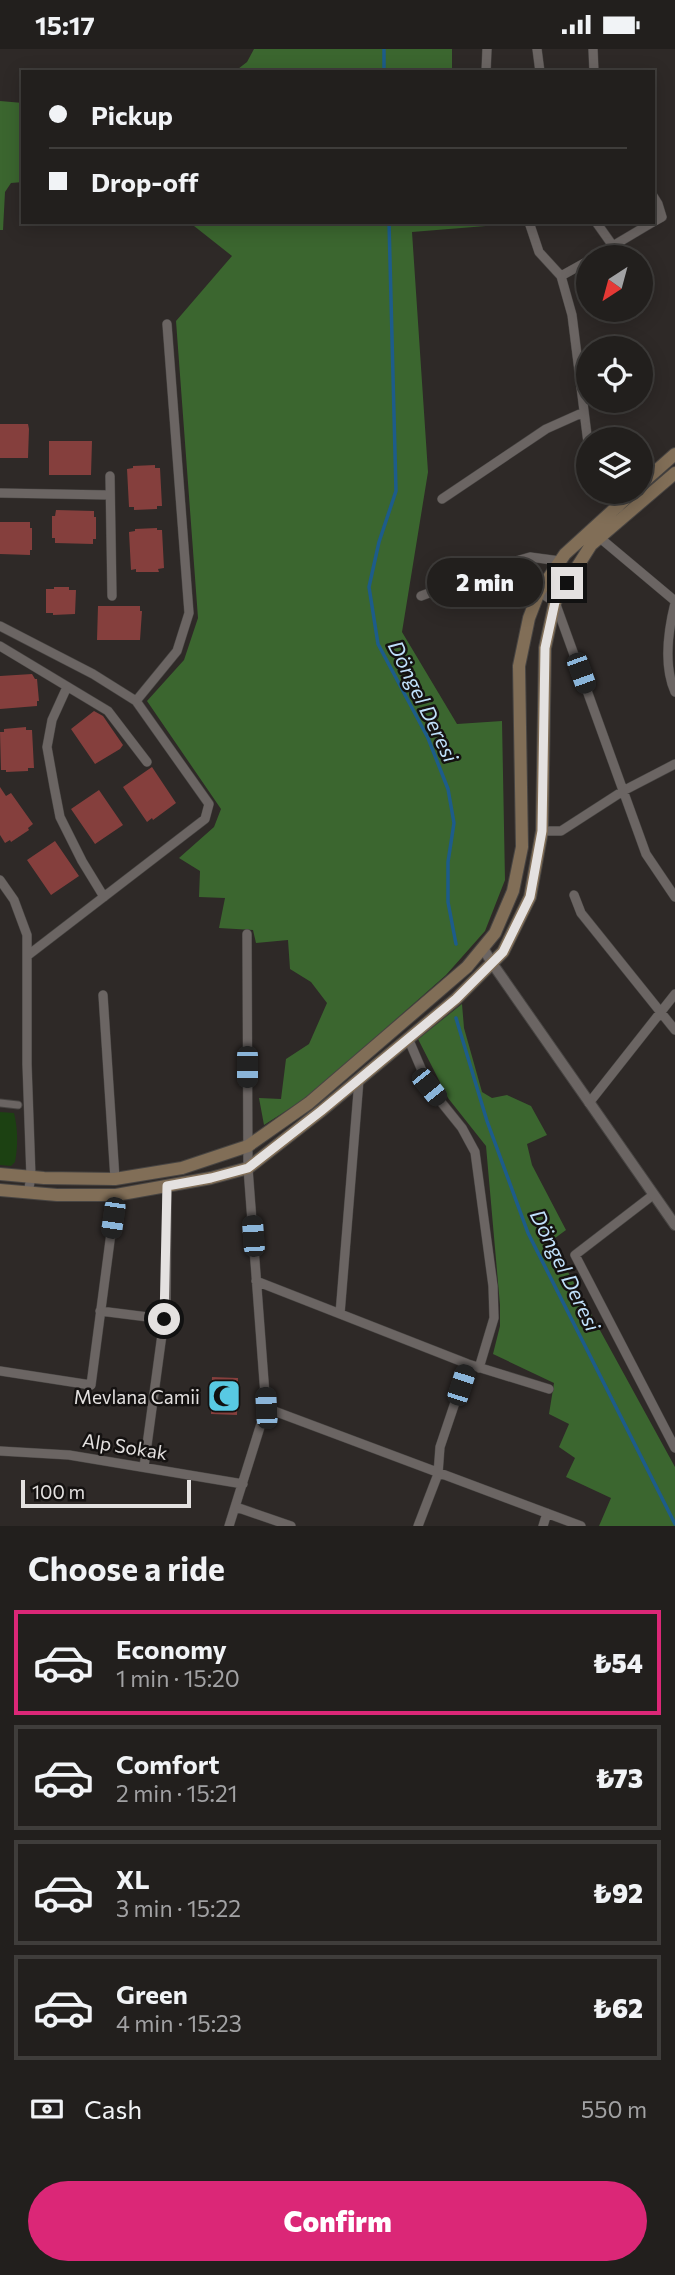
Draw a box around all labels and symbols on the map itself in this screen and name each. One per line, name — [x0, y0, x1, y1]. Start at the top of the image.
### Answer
north arrow — [576, 245, 653, 322]
callout: 2 min — [427, 559, 542, 607]
route end — [551, 567, 583, 599]
water label: Döngel Deresi — [384, 636, 464, 766]
car — [564, 650, 599, 696]
car — [237, 1046, 258, 1088]
car — [408, 1064, 451, 1110]
car — [100, 1196, 127, 1240]
water label: Döngel Deresi — [526, 1205, 606, 1335]
car — [242, 1214, 265, 1258]
route start — [148, 1303, 180, 1335]
car — [445, 1362, 478, 1408]
mosque icon: Mevlana Camii — [205, 1377, 243, 1415]
place label: Mevlana Camii — [74, 1385, 200, 1408]
car — [255, 1386, 278, 1430]
street label: Alp Sokak — [81, 1428, 169, 1464]
scale bar — [21, 1477, 191, 1509]

